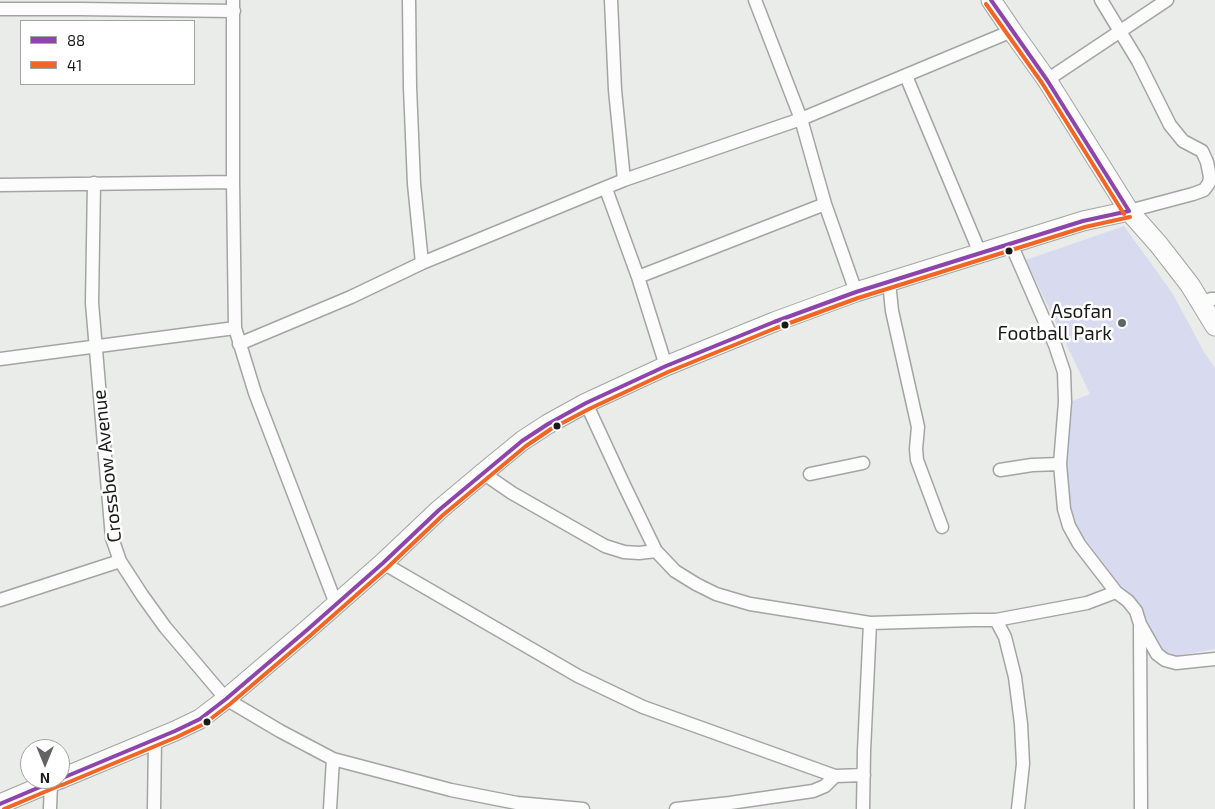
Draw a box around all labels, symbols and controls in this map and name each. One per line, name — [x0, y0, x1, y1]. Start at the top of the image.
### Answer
legend — [20, 20, 195, 85]
text: 88 — [67, 31, 85, 49]
text: 41 — [67, 56, 82, 74]
unlabelled marker — [1004, 246, 1014, 256]
place label: Asofan Football Park — [998, 301, 1112, 345]
marker: Asofan Football Park — [1116, 317, 1128, 329]
unlabelled marker — [780, 320, 790, 330]
street label: Crossbow Avenue — [88, 389, 126, 543]
unlabelled marker — [552, 421, 562, 431]
unlabelled marker — [202, 717, 212, 727]
north arrow — [20, 739, 70, 789]
text: N — [40, 770, 50, 787]

